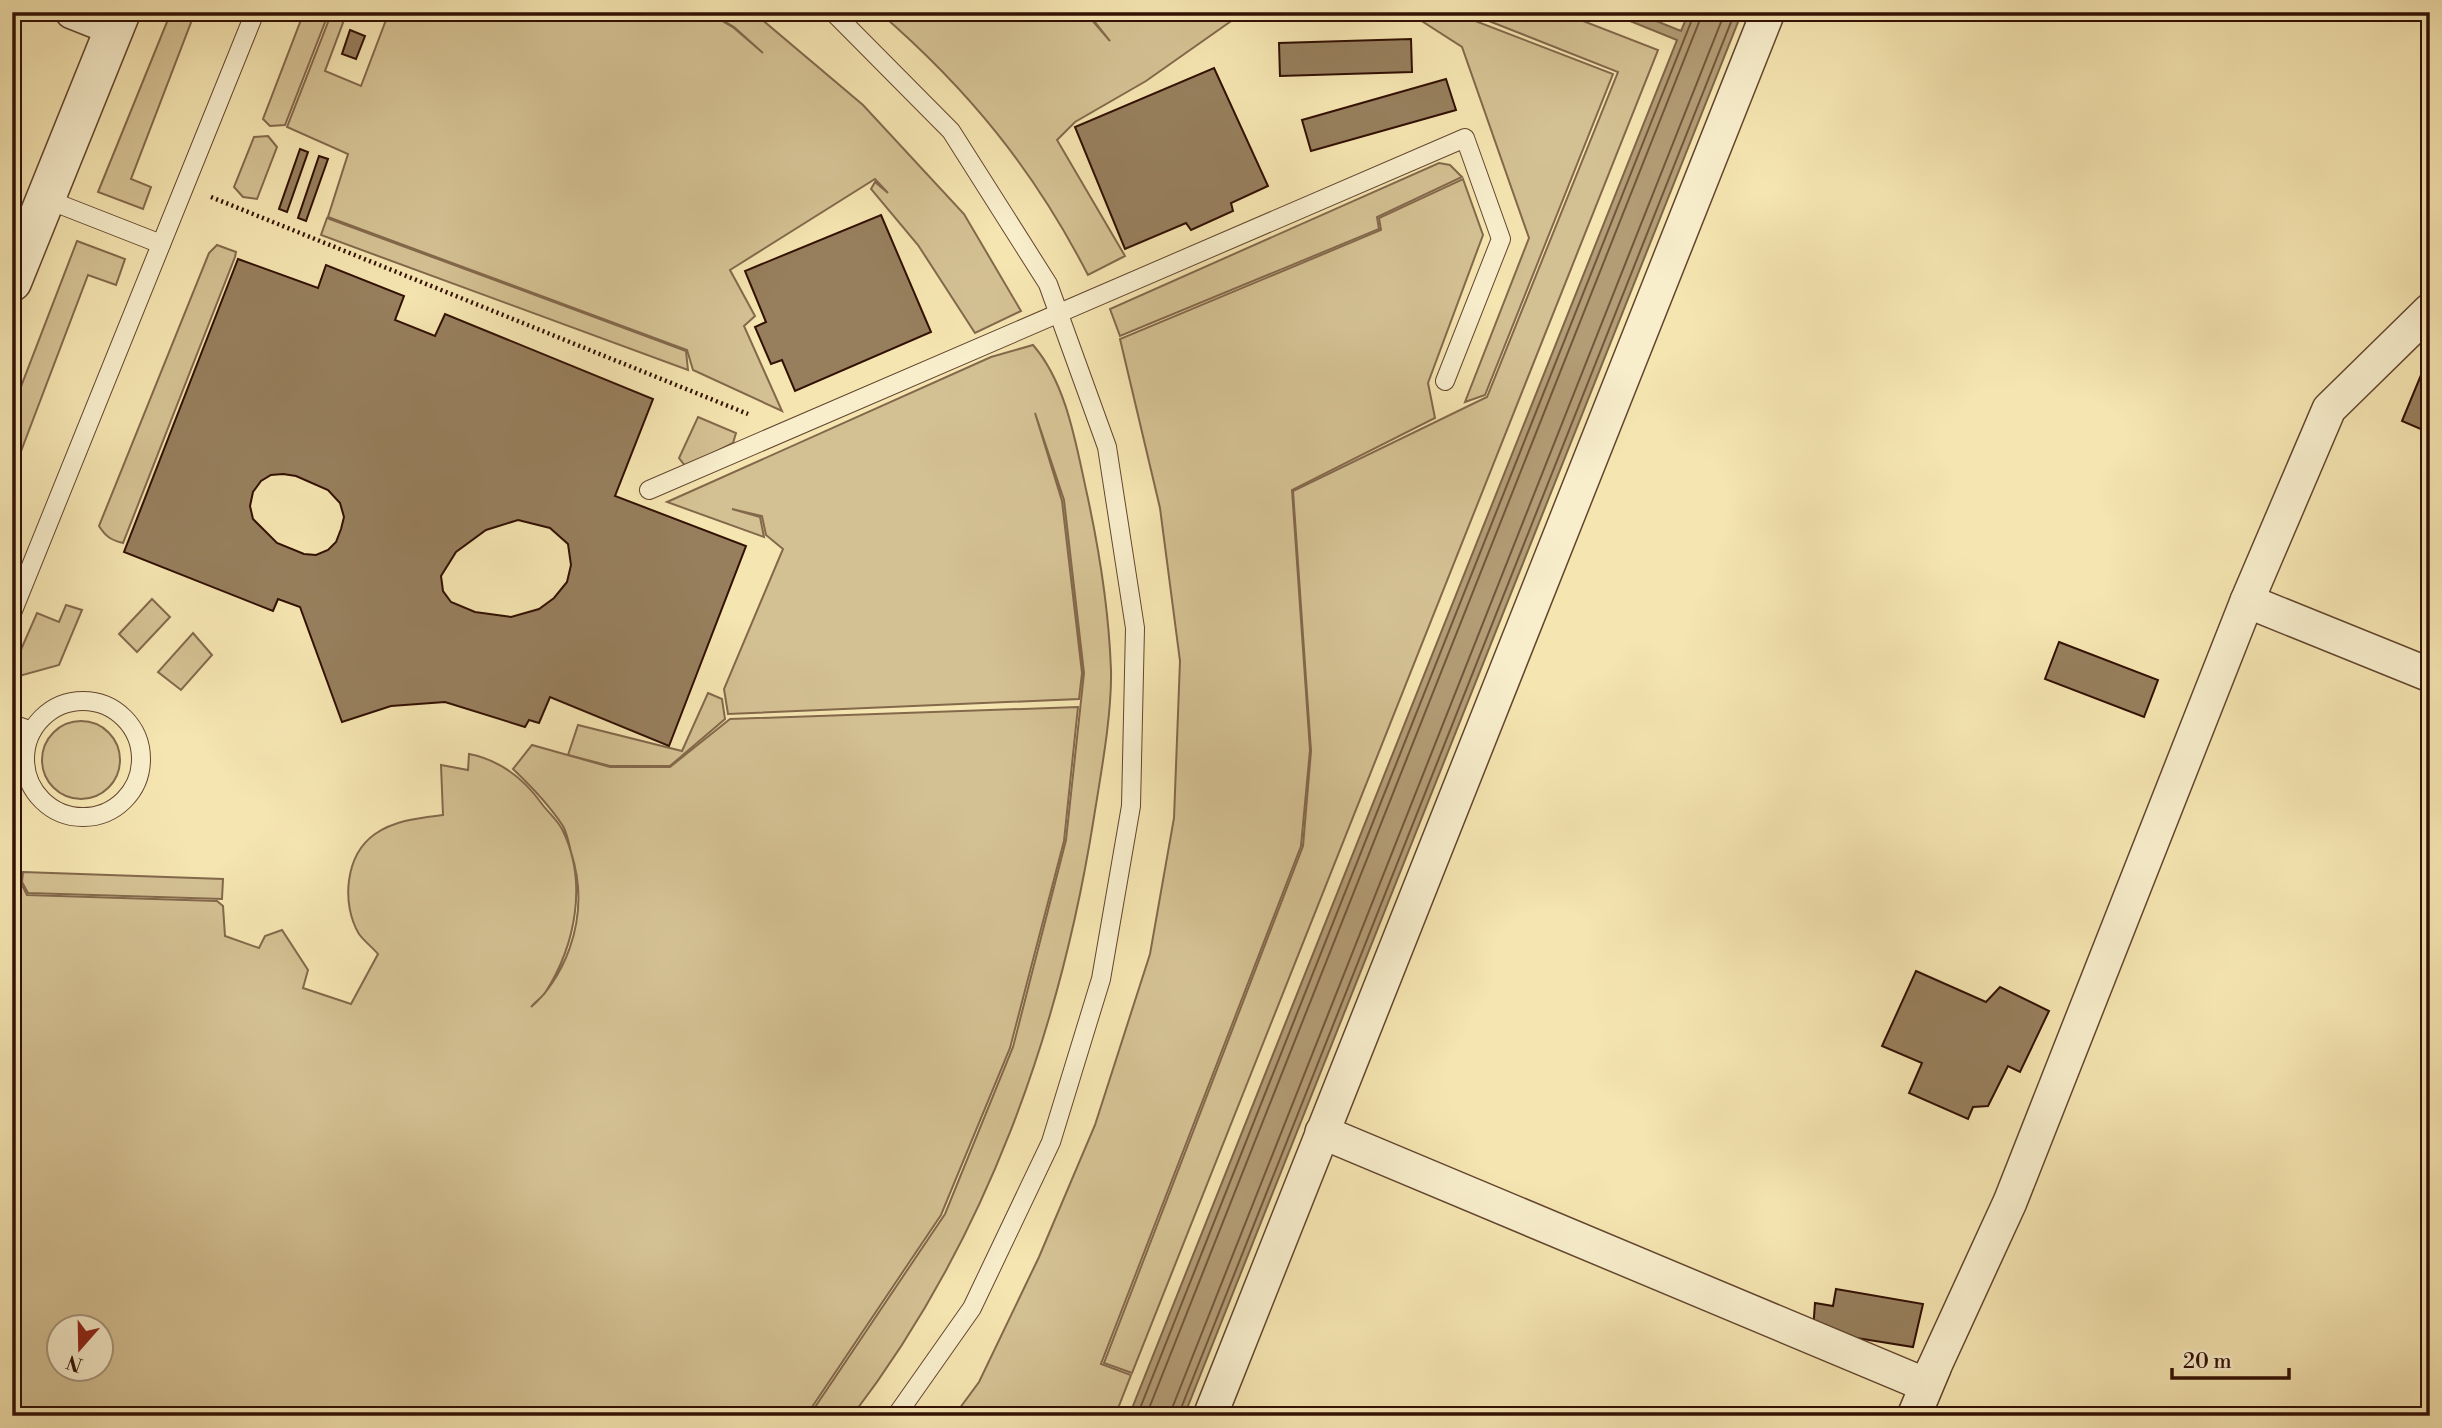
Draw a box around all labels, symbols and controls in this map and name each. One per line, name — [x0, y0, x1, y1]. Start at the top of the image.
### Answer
north arrow — [46, 1312, 116, 1382]
scale bar — [2172, 1337, 2290, 1381]
text: N — [63, 1349, 86, 1377]
text: 20 m — [2183, 1349, 2232, 1375]

